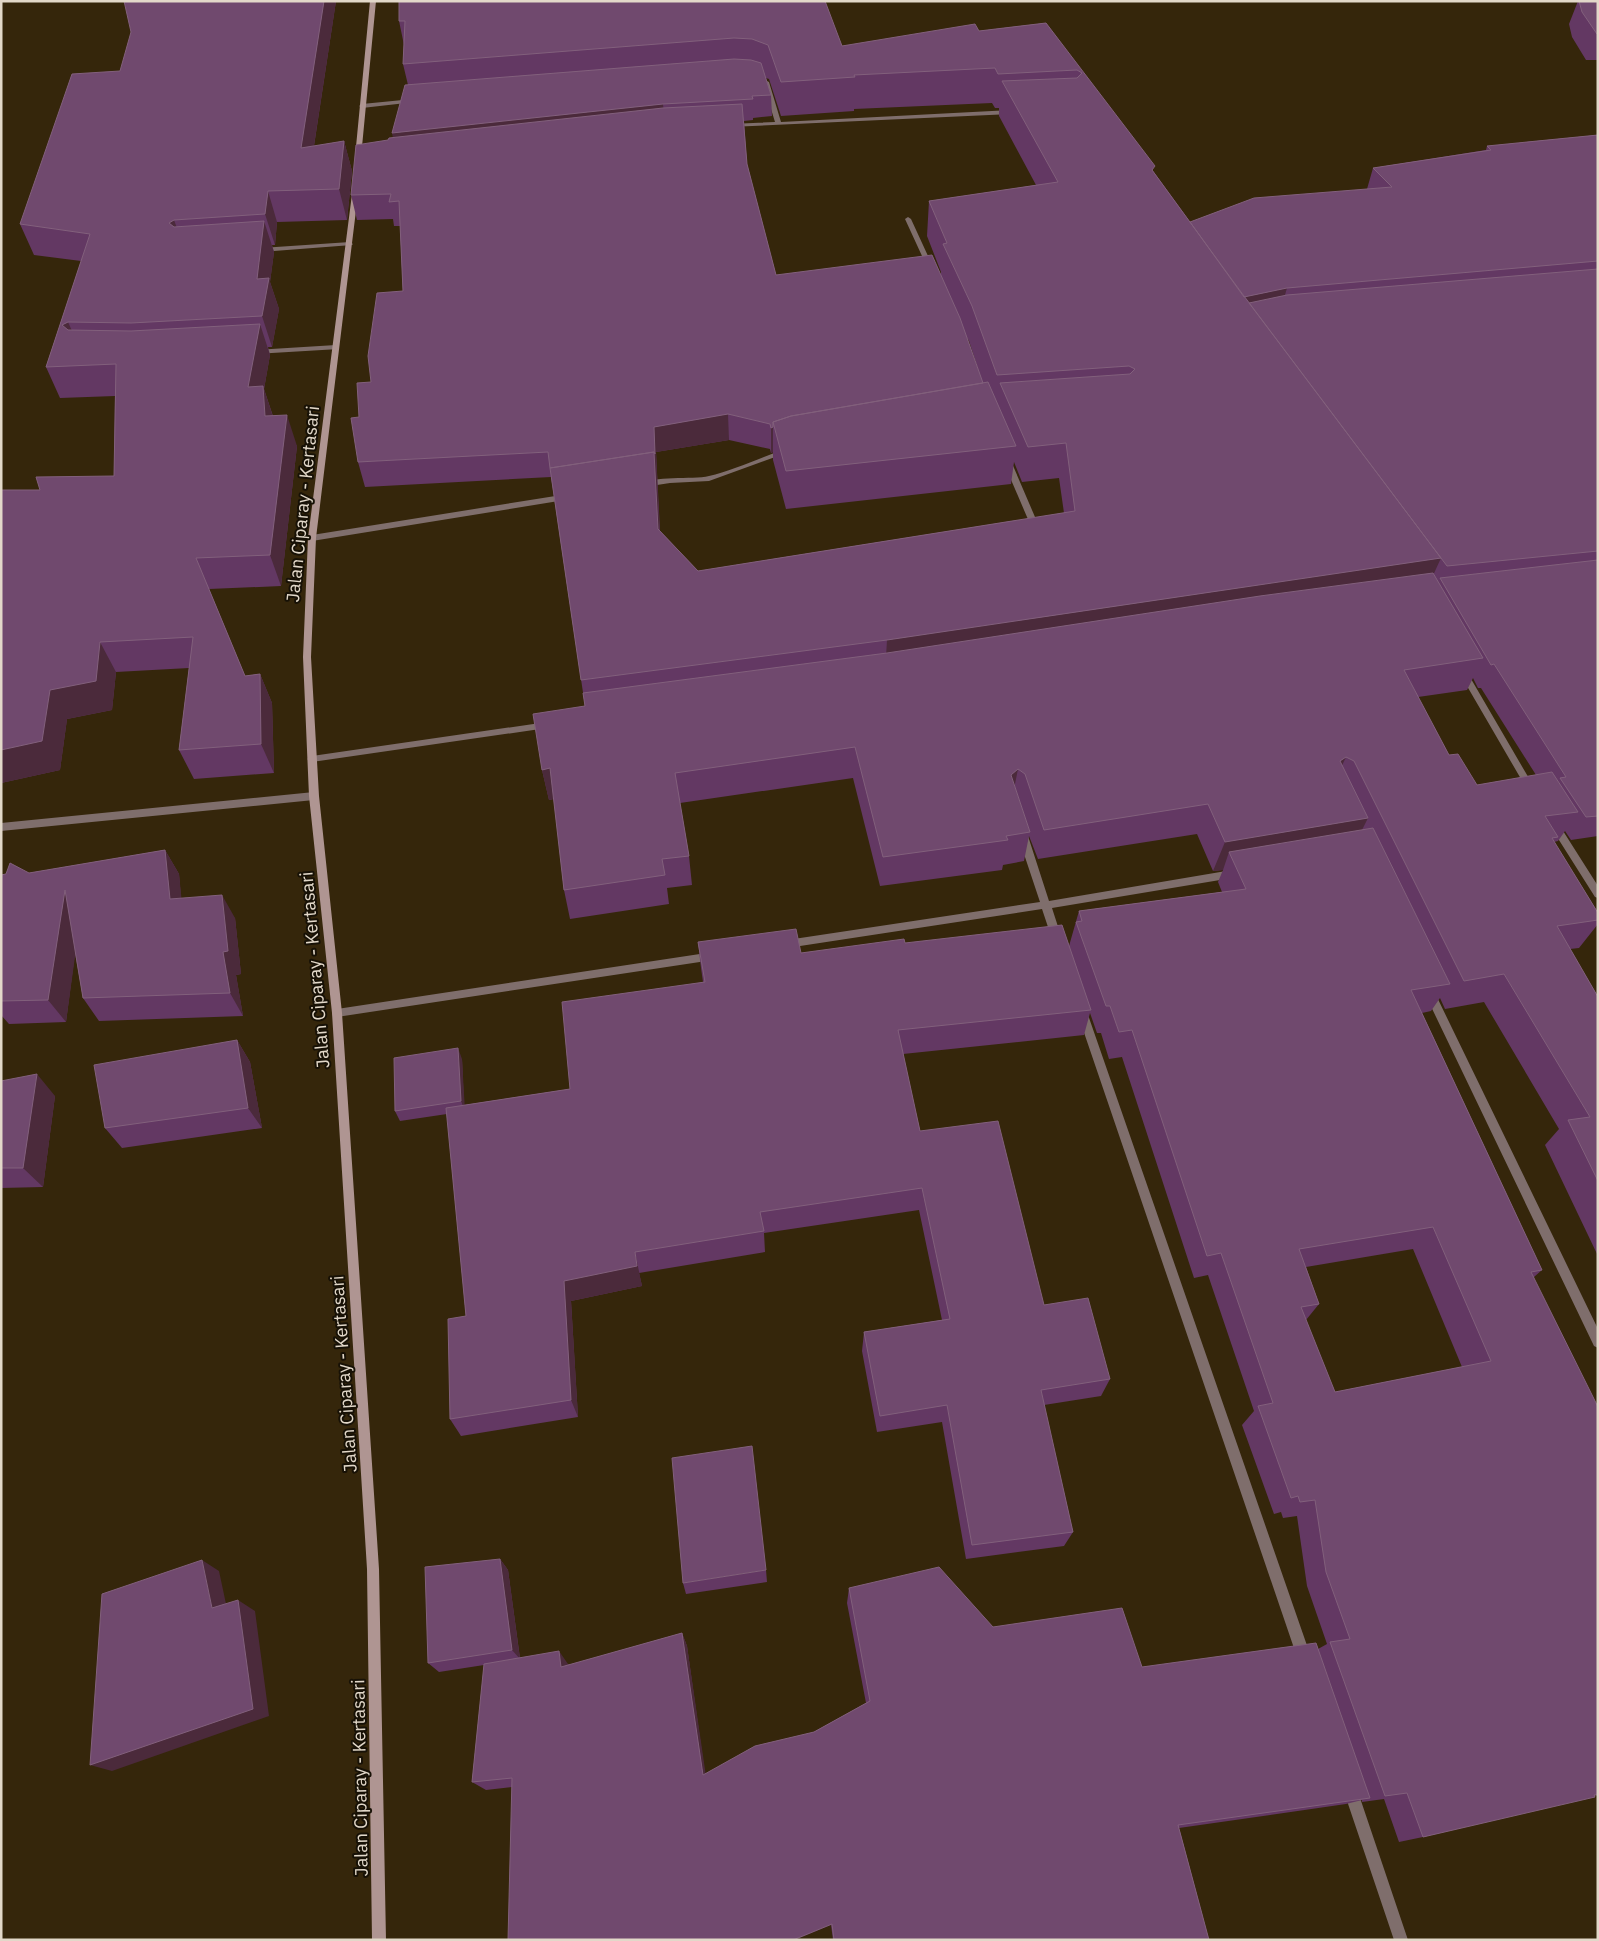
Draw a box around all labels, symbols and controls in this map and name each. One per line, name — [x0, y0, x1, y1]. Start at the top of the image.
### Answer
street label: Jalan Ciparay - Kertasari — [281, 405, 324, 603]
street label: Jalan Ciparay - Kertasari — [294, 871, 335, 1069]
street label: Jalan Ciparay - Kertasari — [325, 1275, 362, 1473]
street label: Jalan Ciparay - Kertasari — [346, 1679, 373, 1877]

